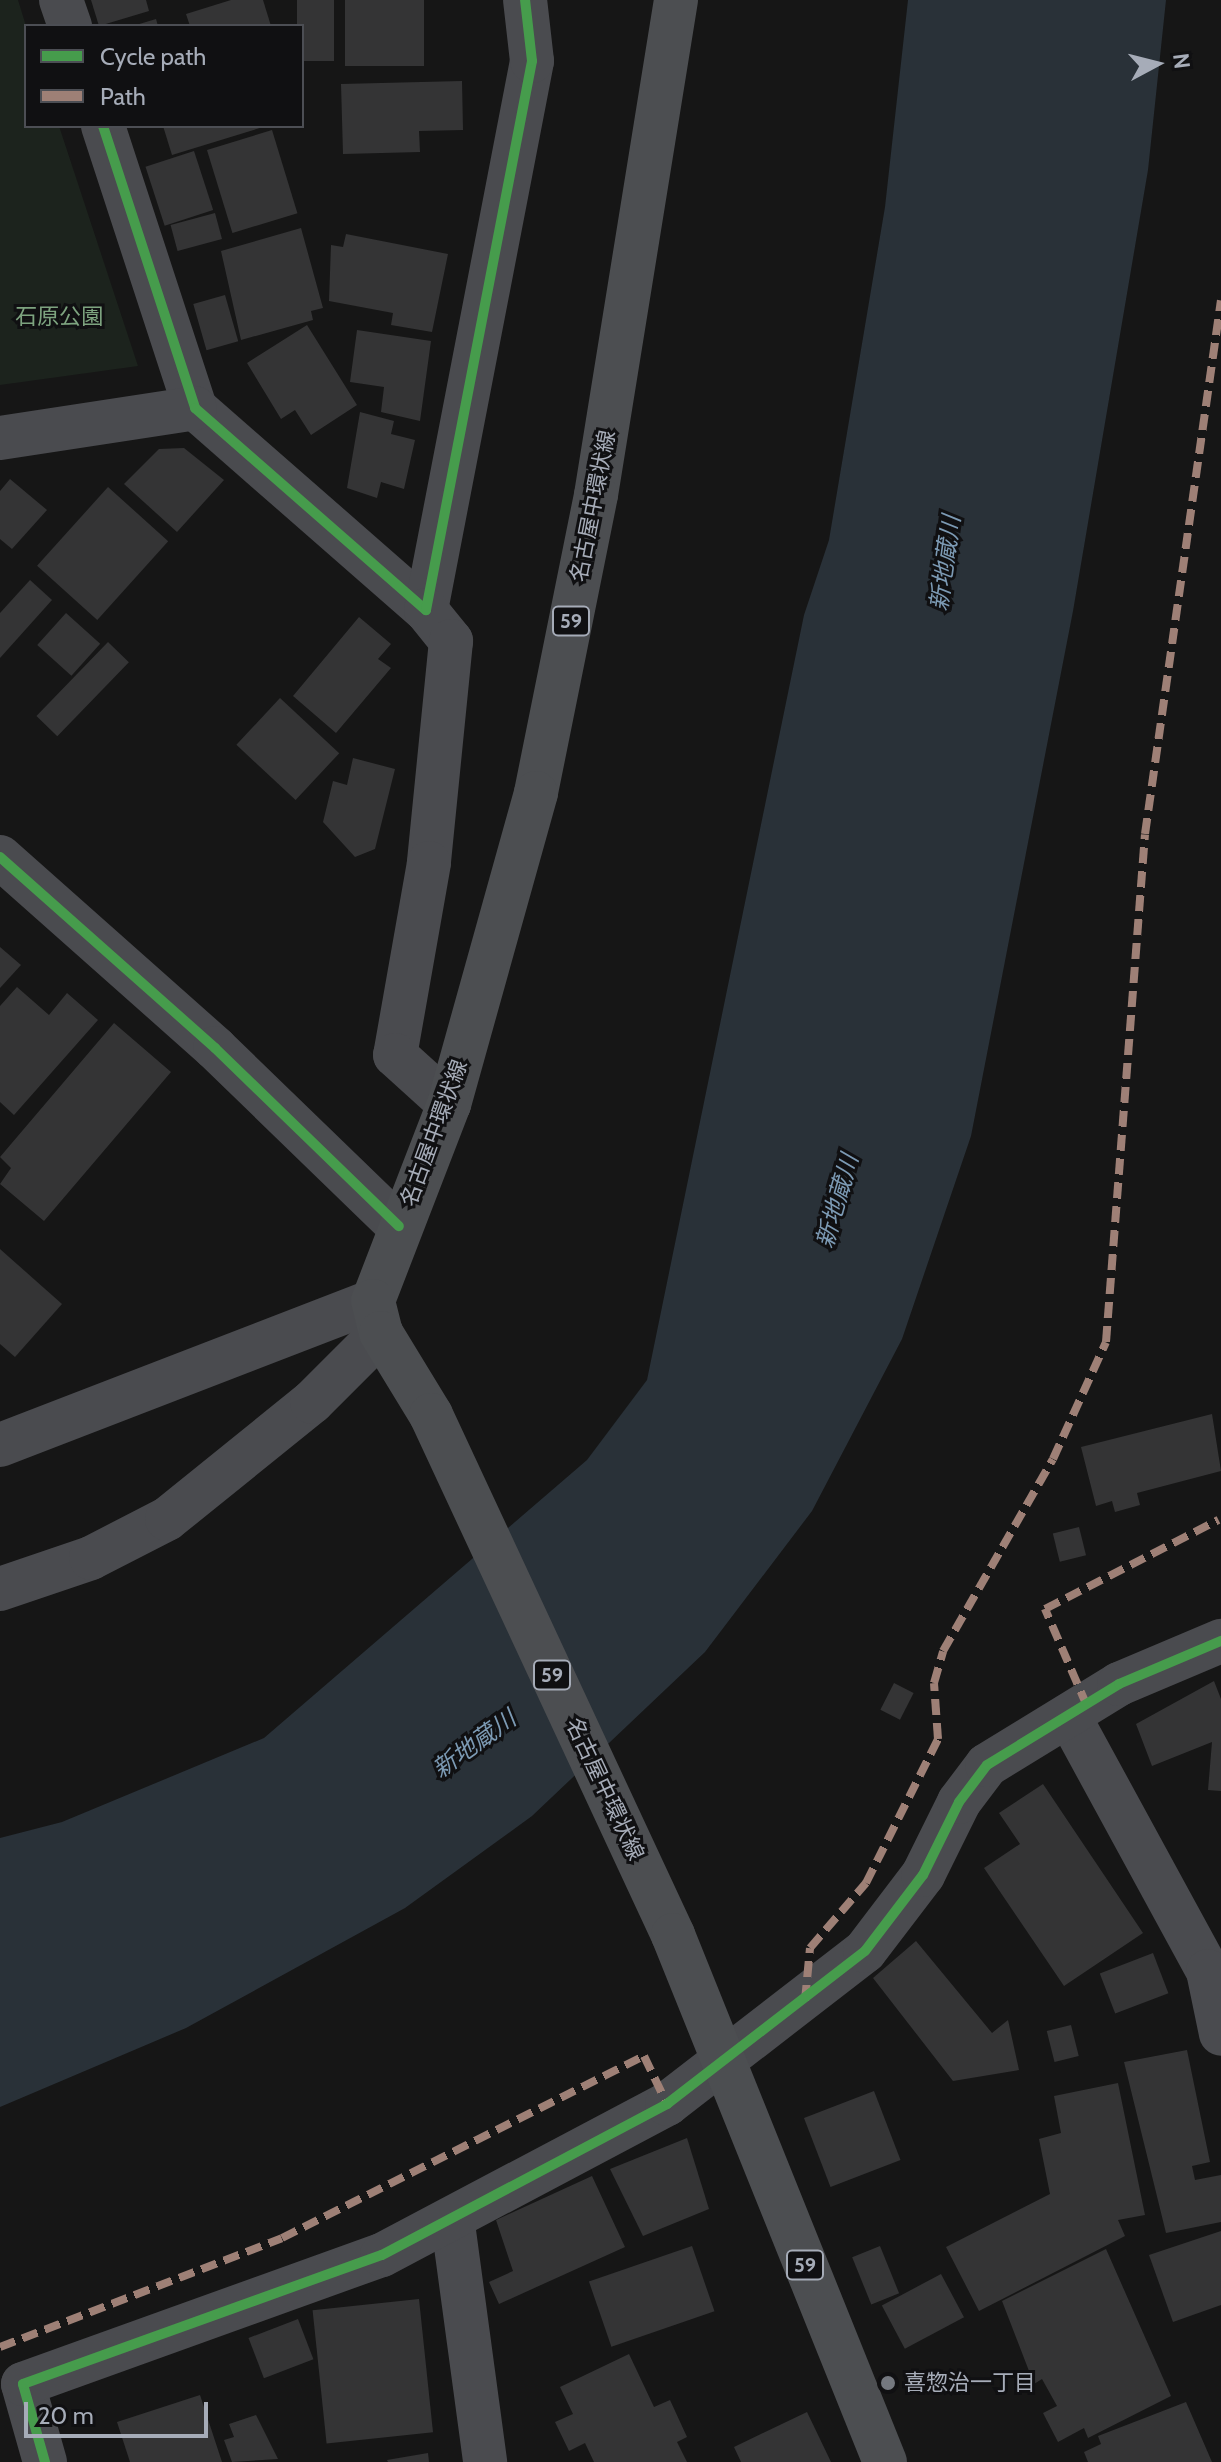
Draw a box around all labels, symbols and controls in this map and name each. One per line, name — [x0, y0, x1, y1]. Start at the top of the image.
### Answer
legend — [24, 24, 304, 128]
north arrow — [1117, 24, 1197, 104]
text: Cycle path — [100, 42, 206, 71]
text: N — [1167, 52, 1196, 70]
text: Path — [100, 82, 146, 111]
park label: 石原公園 — [15, 304, 103, 330]
street label: 名古屋中環状線 — [565, 428, 621, 584]
water label: 新地蔵川 — [924, 513, 966, 613]
road number: 59 — [551, 605, 591, 637]
street label: 名古屋中環状線 — [395, 1056, 473, 1210]
water label: 新地蔵川 — [810, 1151, 864, 1251]
road number: 59 — [532, 1659, 572, 1691]
water label: 新地蔵川 — [427, 1704, 521, 1784]
street label: 名古屋中環状線 — [560, 1714, 650, 1864]
road number: 59 — [785, 2249, 825, 2281]
place label: 喜惣治一丁目 — [904, 2370, 1036, 2396]
marker: 喜惣治一丁目 — [879, 2374, 897, 2392]
scale bar — [28, 2386, 212, 2436]
text: 20 m — [38, 2401, 94, 2430]

